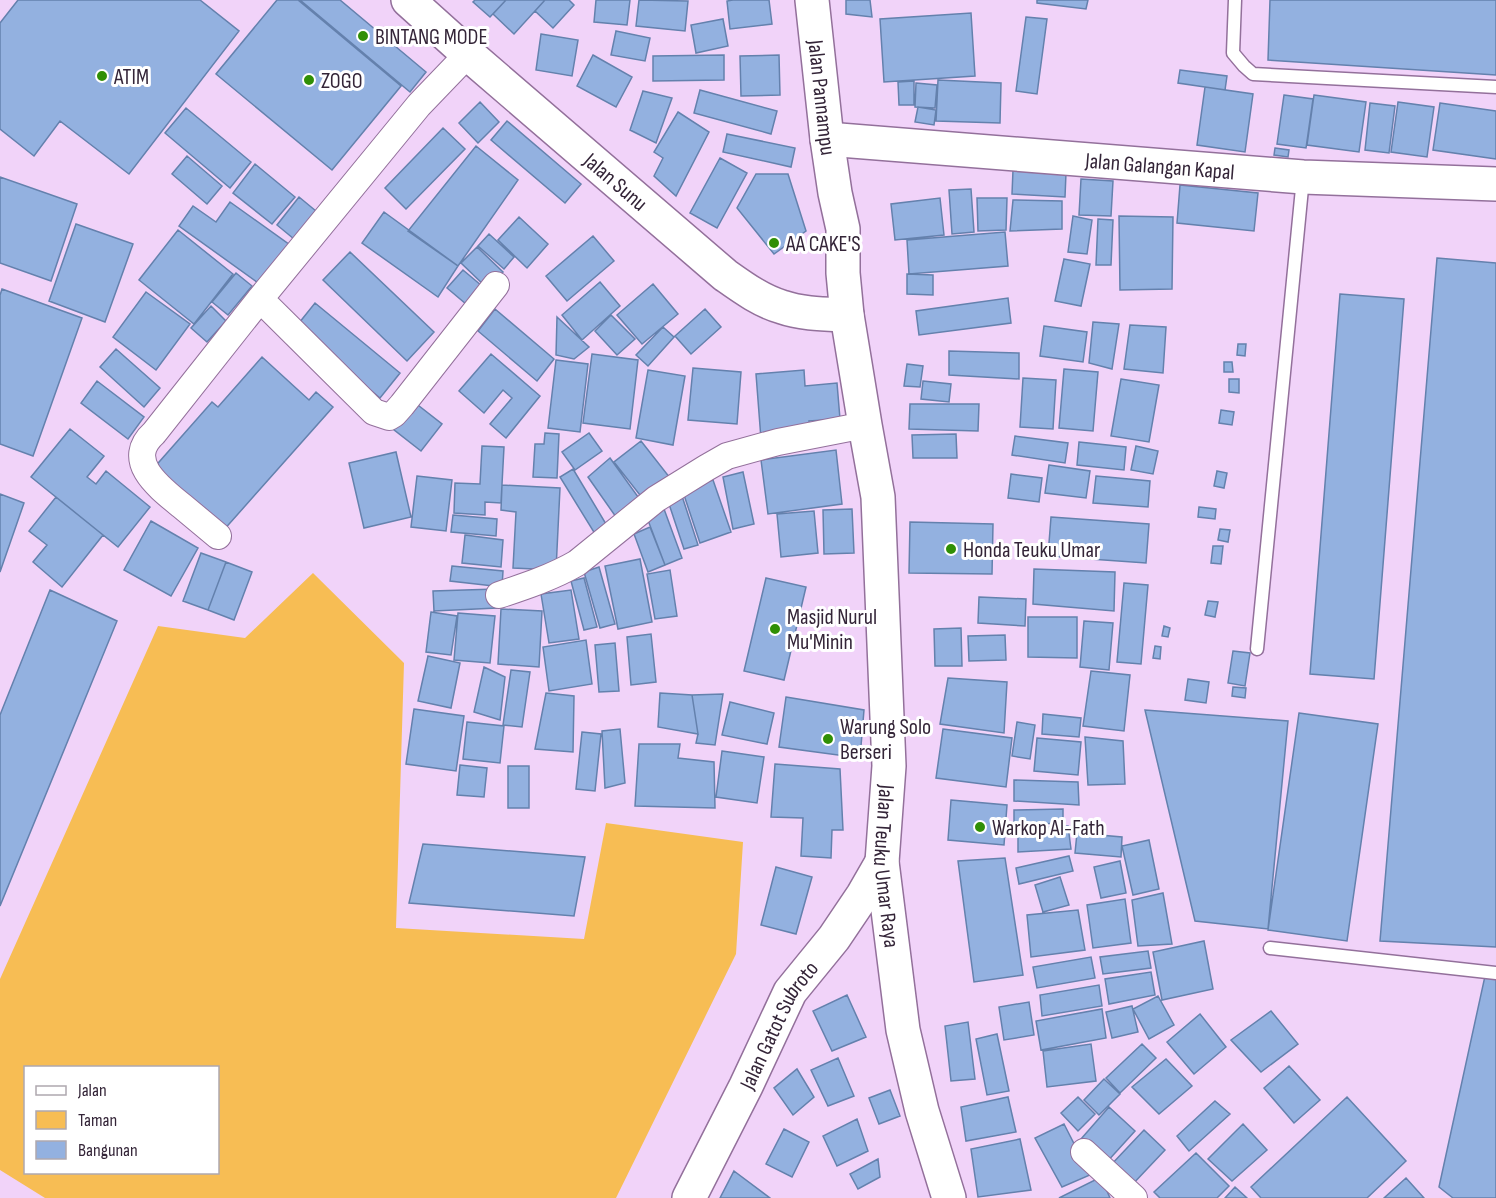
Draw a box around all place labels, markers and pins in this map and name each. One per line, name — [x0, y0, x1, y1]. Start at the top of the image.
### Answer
place label: BINTANG MODE — [375, 24, 487, 51]
marker: BINTANG MODE — [356, 29, 370, 43]
place label: ATIM — [113, 64, 149, 91]
place label: ZOGO — [321, 68, 363, 95]
marker: ATIM — [95, 69, 109, 83]
marker: ZOGO — [302, 73, 316, 87]
place label: AA CAKE'S — [785, 231, 861, 258]
marker: AA CAKE'S — [767, 236, 781, 250]
place label: Honda Teuku Umar — [963, 537, 1100, 564]
marker: Honda Teuku Umar — [944, 542, 958, 556]
place label: Masjid Nurul Mu'Minin — [787, 604, 877, 656]
marker: Masjid Nurul Mu'Minin — [768, 622, 782, 636]
place label: Warung Solo Berseri — [840, 714, 931, 766]
marker: Warung Solo Berseri — [821, 732, 835, 746]
place label: Warkop Al-Fath — [992, 815, 1105, 842]
marker: Warkop Al-Fath — [973, 820, 987, 834]

